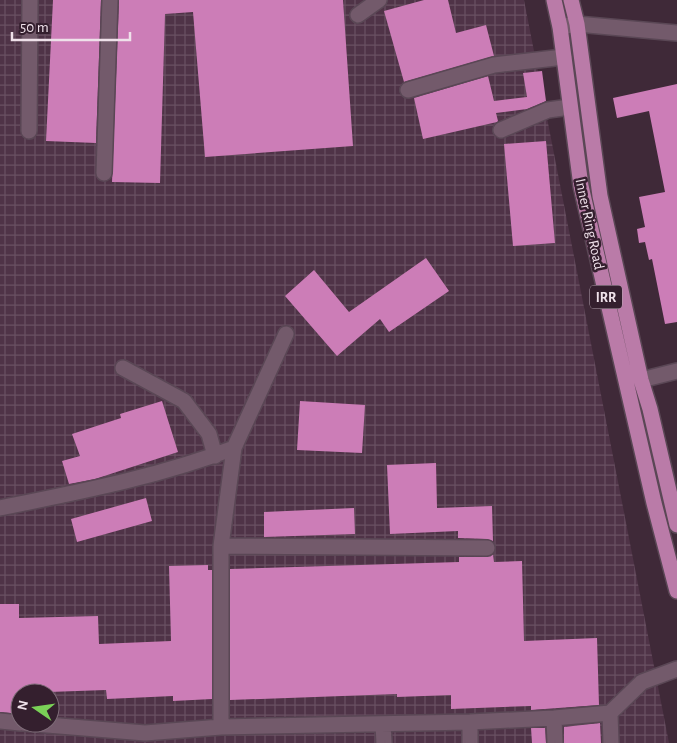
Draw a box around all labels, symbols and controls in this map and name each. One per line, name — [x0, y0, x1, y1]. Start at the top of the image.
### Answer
scale bar — [12, 10, 130, 42]
text: 50 m — [20, 20, 49, 35]
street label: Inner Ring Road — [573, 177, 607, 271]
road number: IRR — [590, 286, 622, 308]
north arrow — [10, 683, 60, 733]
text: N — [15, 699, 31, 712]

